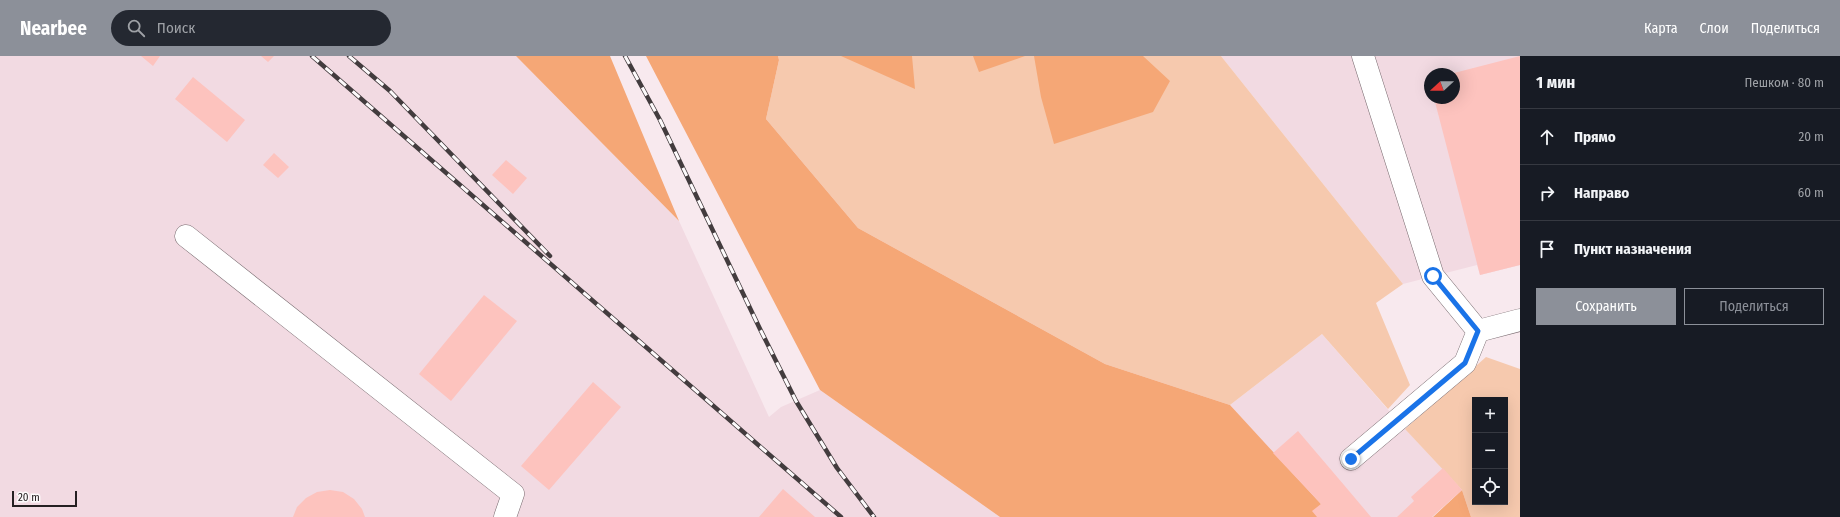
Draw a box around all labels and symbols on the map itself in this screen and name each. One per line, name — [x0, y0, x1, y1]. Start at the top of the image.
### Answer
north arrow — [1424, 68, 1460, 104]
route start — [1424, 267, 1442, 285]
route end — [1342, 450, 1360, 468]
scale bar — [12, 489, 77, 508]

